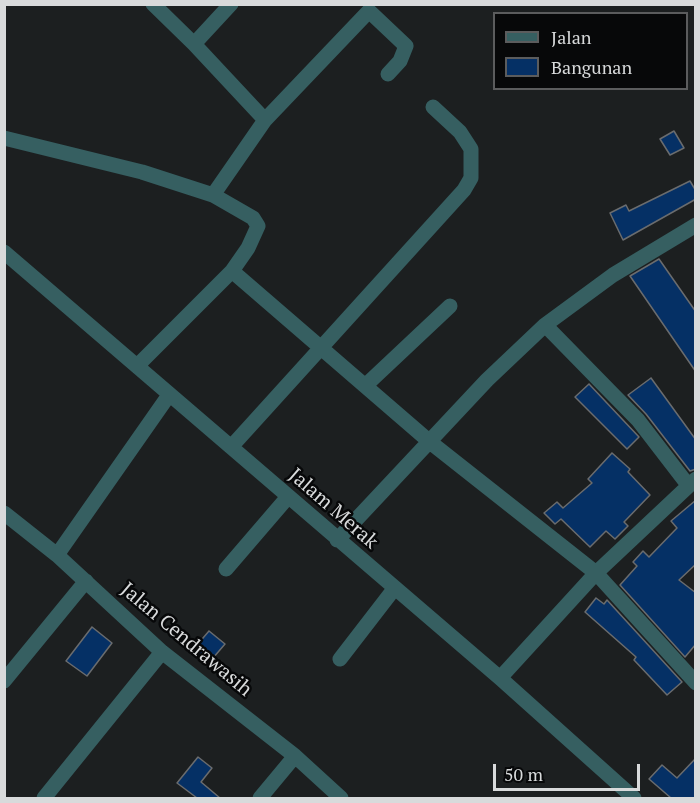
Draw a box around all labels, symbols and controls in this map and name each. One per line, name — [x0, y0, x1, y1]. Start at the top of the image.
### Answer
legend — [493, 12, 688, 90]
text: Jalan — [551, 25, 591, 49]
text: Bangunan — [551, 55, 632, 79]
street label: Jalam Merak — [283, 464, 383, 554]
street label: Jalan Cendrawasih — [115, 578, 257, 702]
scale bar — [496, 752, 643, 790]
text: 50 m — [504, 762, 543, 786]

